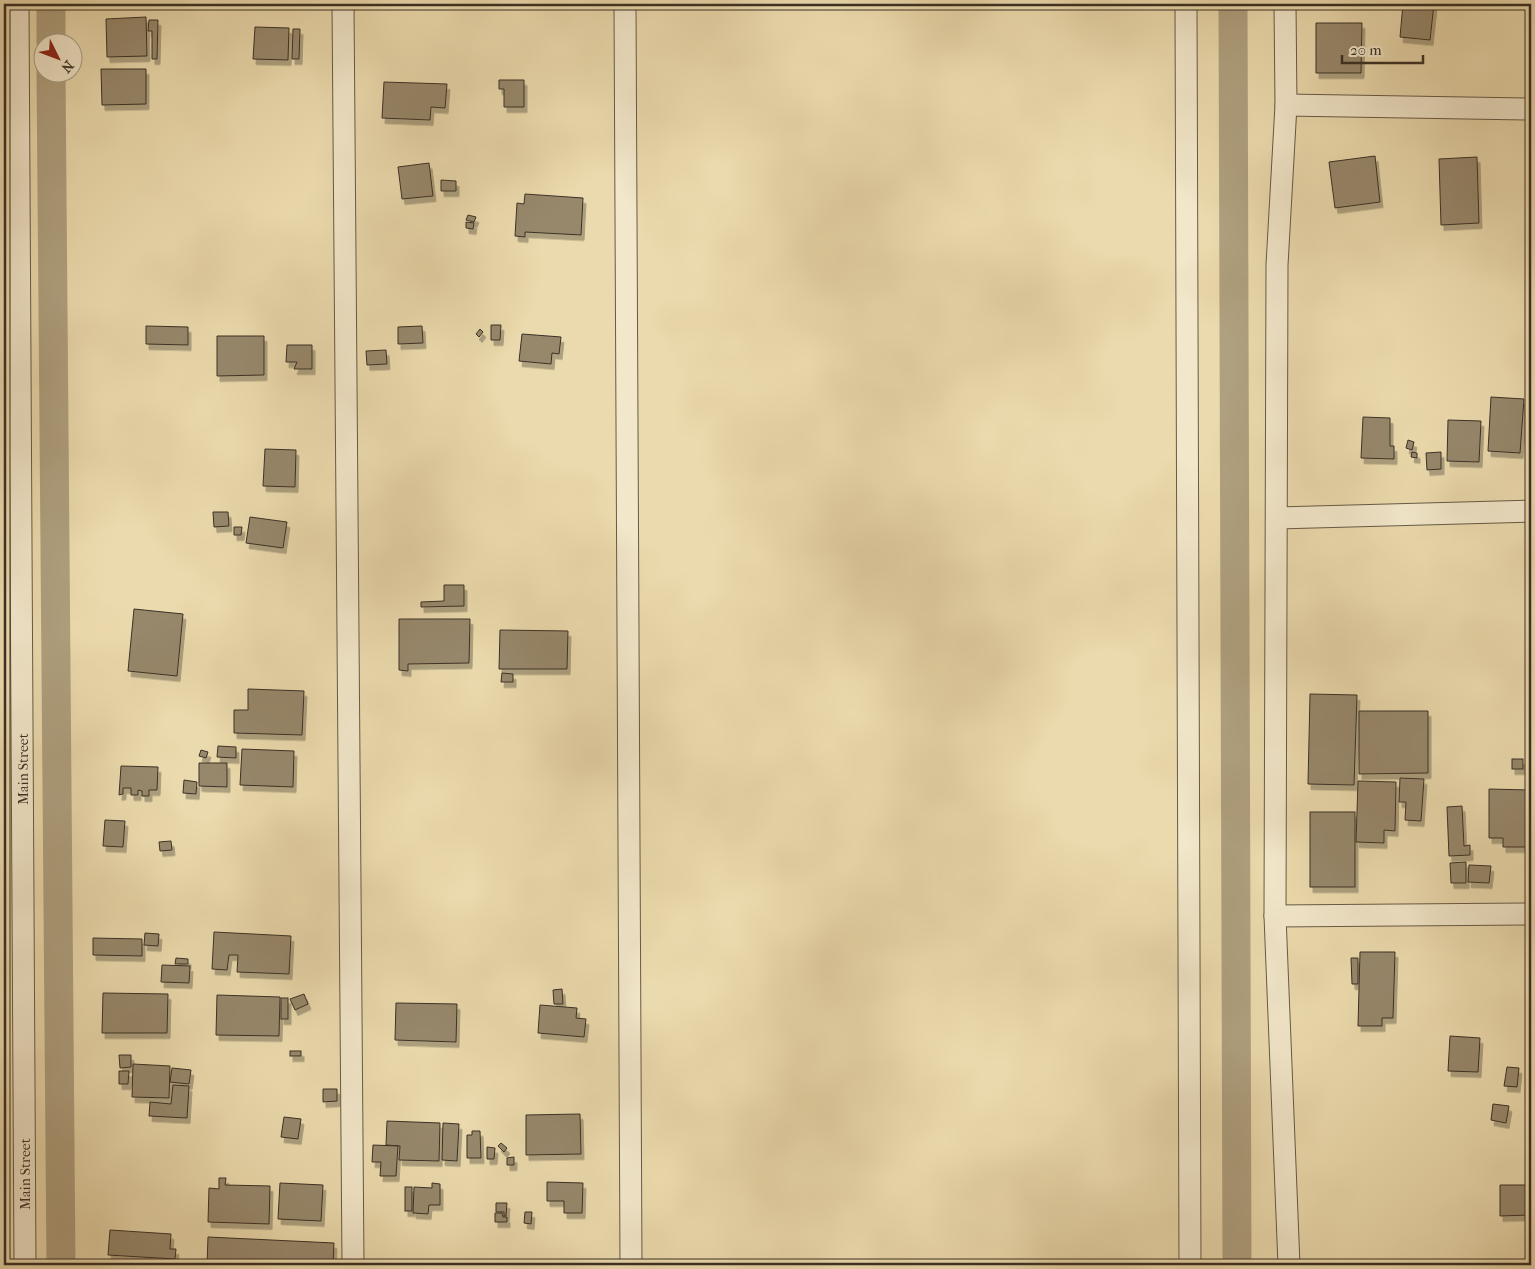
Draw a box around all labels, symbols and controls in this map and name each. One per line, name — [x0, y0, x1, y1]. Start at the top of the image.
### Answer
north arrow — [32, 32, 82, 82]
scale bar — [1342, 32, 1424, 64]
text: 20 m — [1350, 41, 1382, 59]
text: N — [57, 57, 77, 76]
street label: Main Street — [15, 733, 32, 805]
street label: Main Street — [17, 1138, 34, 1210]

